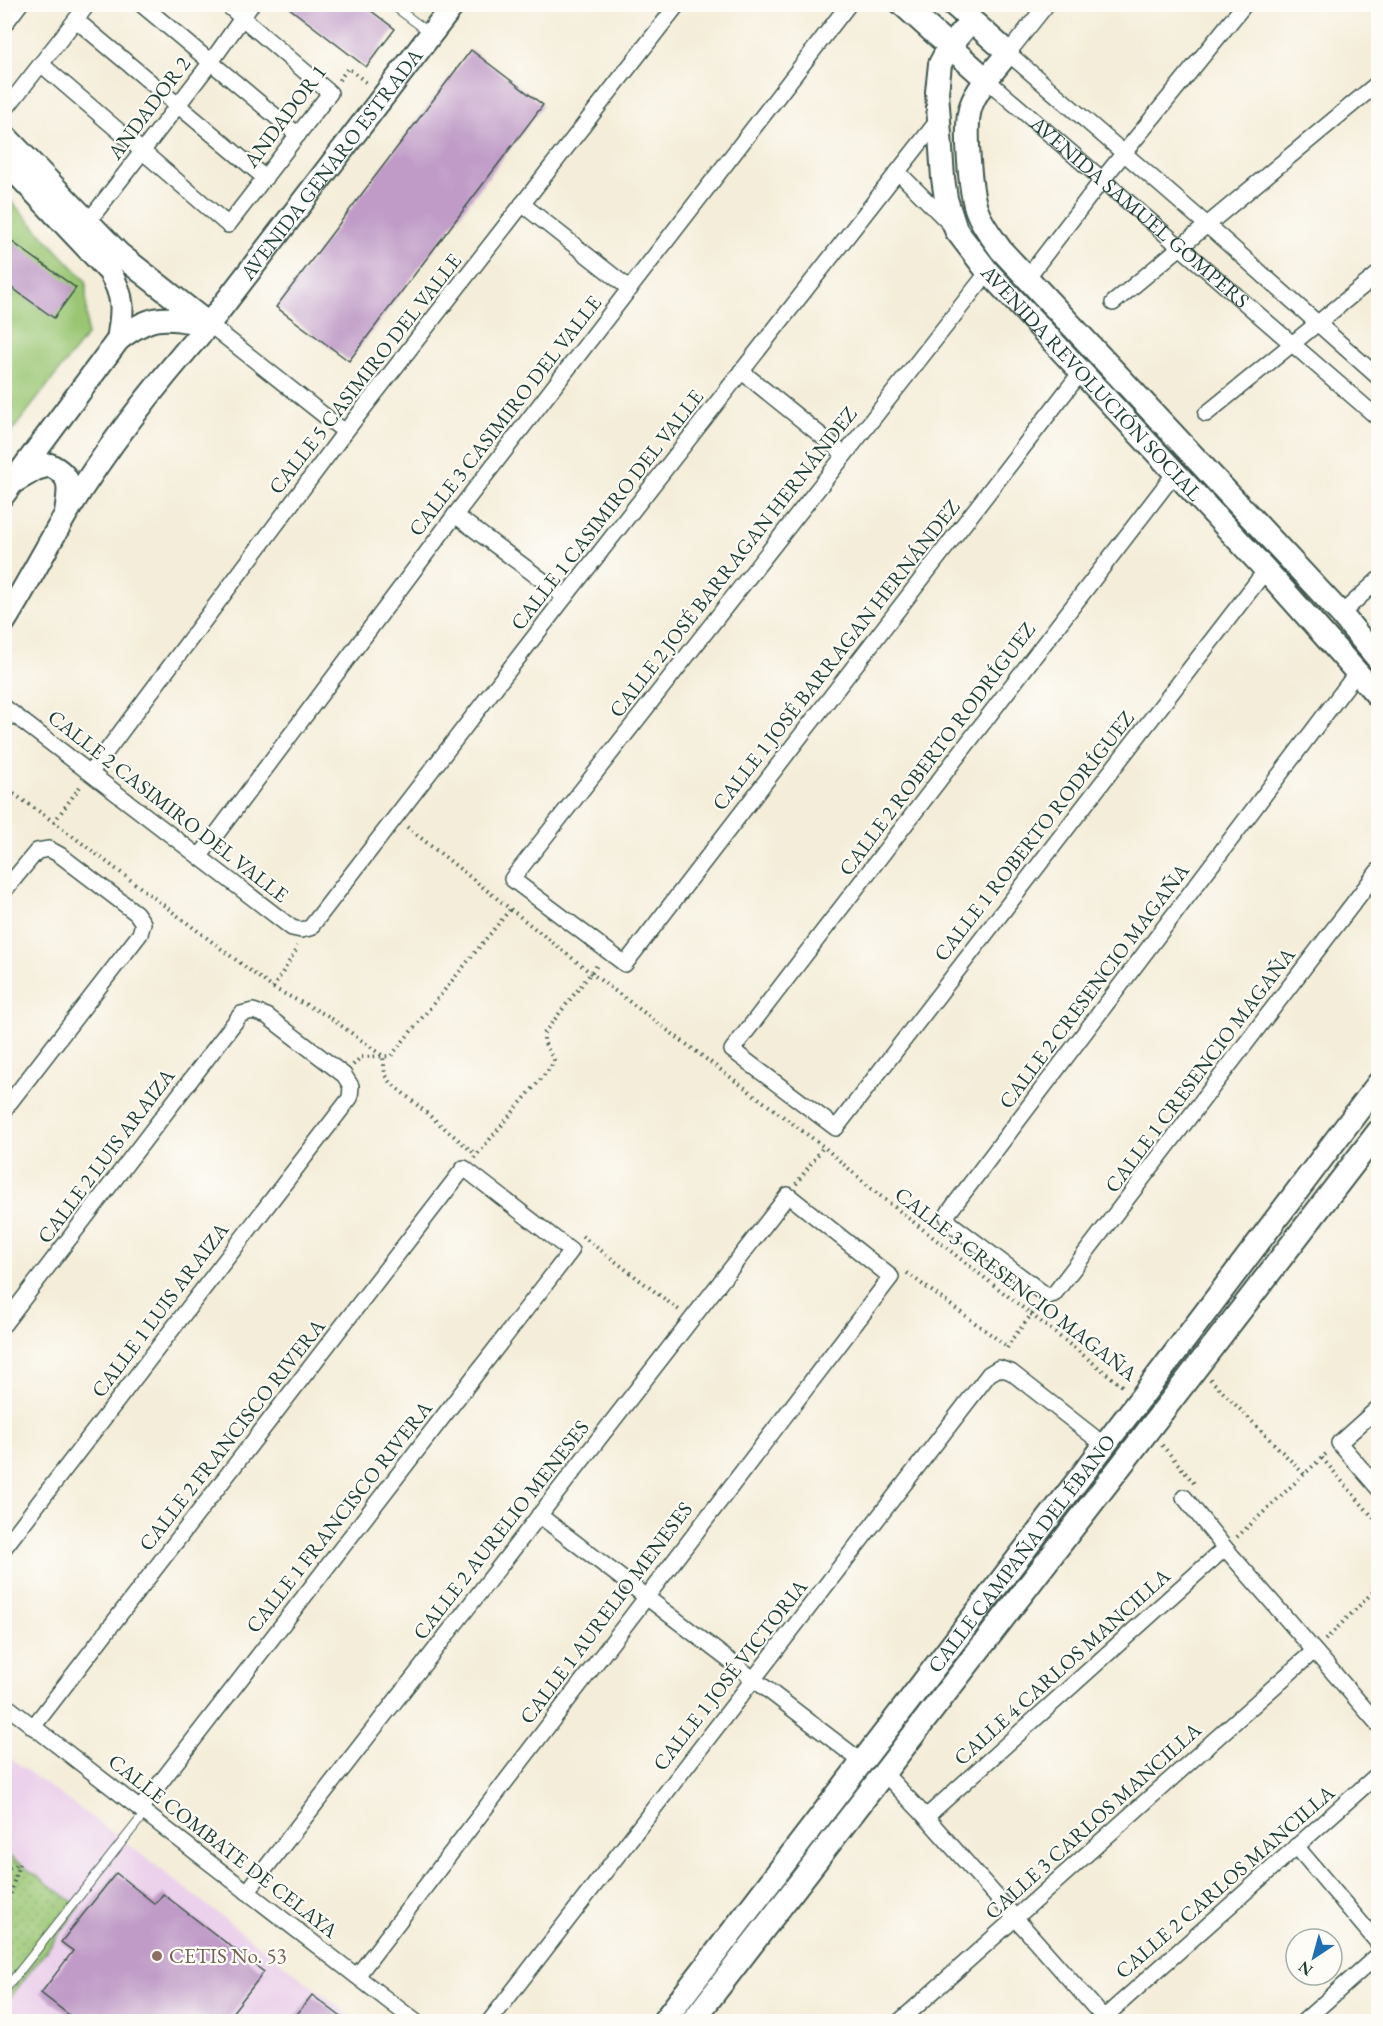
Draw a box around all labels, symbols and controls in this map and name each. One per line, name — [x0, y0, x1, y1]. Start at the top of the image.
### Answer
street label: AVENIDA GENARO ESTRADA — [233, 42, 429, 286]
street label: ANDADOR 2 — [101, 51, 196, 165]
street label: ANDADOR 1 — [237, 59, 332, 173]
street label: AVENIDA SAMUEL GOMPERS — [1024, 109, 1255, 314]
street label: CALLE 5 CASIMIRO DEL VALLE — [262, 248, 467, 500]
street label: AVENIDA REVOLUCIÓN SOCIAL — [975, 258, 1209, 507]
street label: CALLE 3 CASIMIRO DEL VALLE — [402, 290, 607, 542]
street label: CALLE 1 CASIMIRO DEL VALLE — [504, 384, 709, 636]
street label: CALLE 2 JOSÉ BARRAGAN HERNÁNDEZ — [603, 400, 863, 723]
street label: CALLE 1 JOSÉ BARRAGAN HERNÁNDEZ — [706, 493, 966, 816]
street label: CALLE 2 ROBERTO RODRÍGUEZ — [832, 616, 1041, 881]
street label: CALLE 2 CASIMIRO DEL VALLE — [42, 703, 294, 908]
street label: CALLE 1 ROBERTO RODRÍGUEZ — [927, 705, 1140, 966]
street label: CALLE 2 CRESENCIO MAGAÑA — [992, 857, 1195, 1114]
street label: CALLE 1 CRESENCIO MAGAÑA — [1098, 941, 1301, 1198]
street label: CALLE 2 LUIS ARAIZA — [31, 1062, 181, 1249]
street label: CALLE 3 CRESENCIO MAGAÑA — [890, 1181, 1143, 1387]
street label: CALLE 1 LUIS ARAIZA — [85, 1216, 235, 1403]
street label: CALLE 2 FRANCISCO RIVERA — [133, 1313, 331, 1556]
street label: CALLE 1 FRANCISCO RIVERA — [240, 1395, 438, 1638]
street label: CALLE 2 AURELIO MENESES — [406, 1414, 595, 1645]
street label: CALLE CAMPAÑA DEL ÉBANO — [921, 1428, 1121, 1678]
street label: CALLE 1 AURELIO MENESES — [513, 1496, 698, 1729]
street label: CALLE 4 CARLOS MANCILLA — [948, 1562, 1176, 1771]
street label: CALLE 1 JOSÉ VICTORIA — [646, 1573, 813, 1776]
street label: CALLE 3 CARLOS MANCILLA — [979, 1716, 1207, 1925]
street label: CALLE COMBATE DE CELAYA — [103, 1747, 344, 1944]
street label: CALLE 2 CARLOS MANCILLA — [1110, 1780, 1340, 1984]
north arrow — [1284, 1927, 1344, 1987]
place label: CETIS No. 53 — [169, 1942, 287, 1969]
marker: CETIS No. 53 — [150, 1949, 164, 1963]

